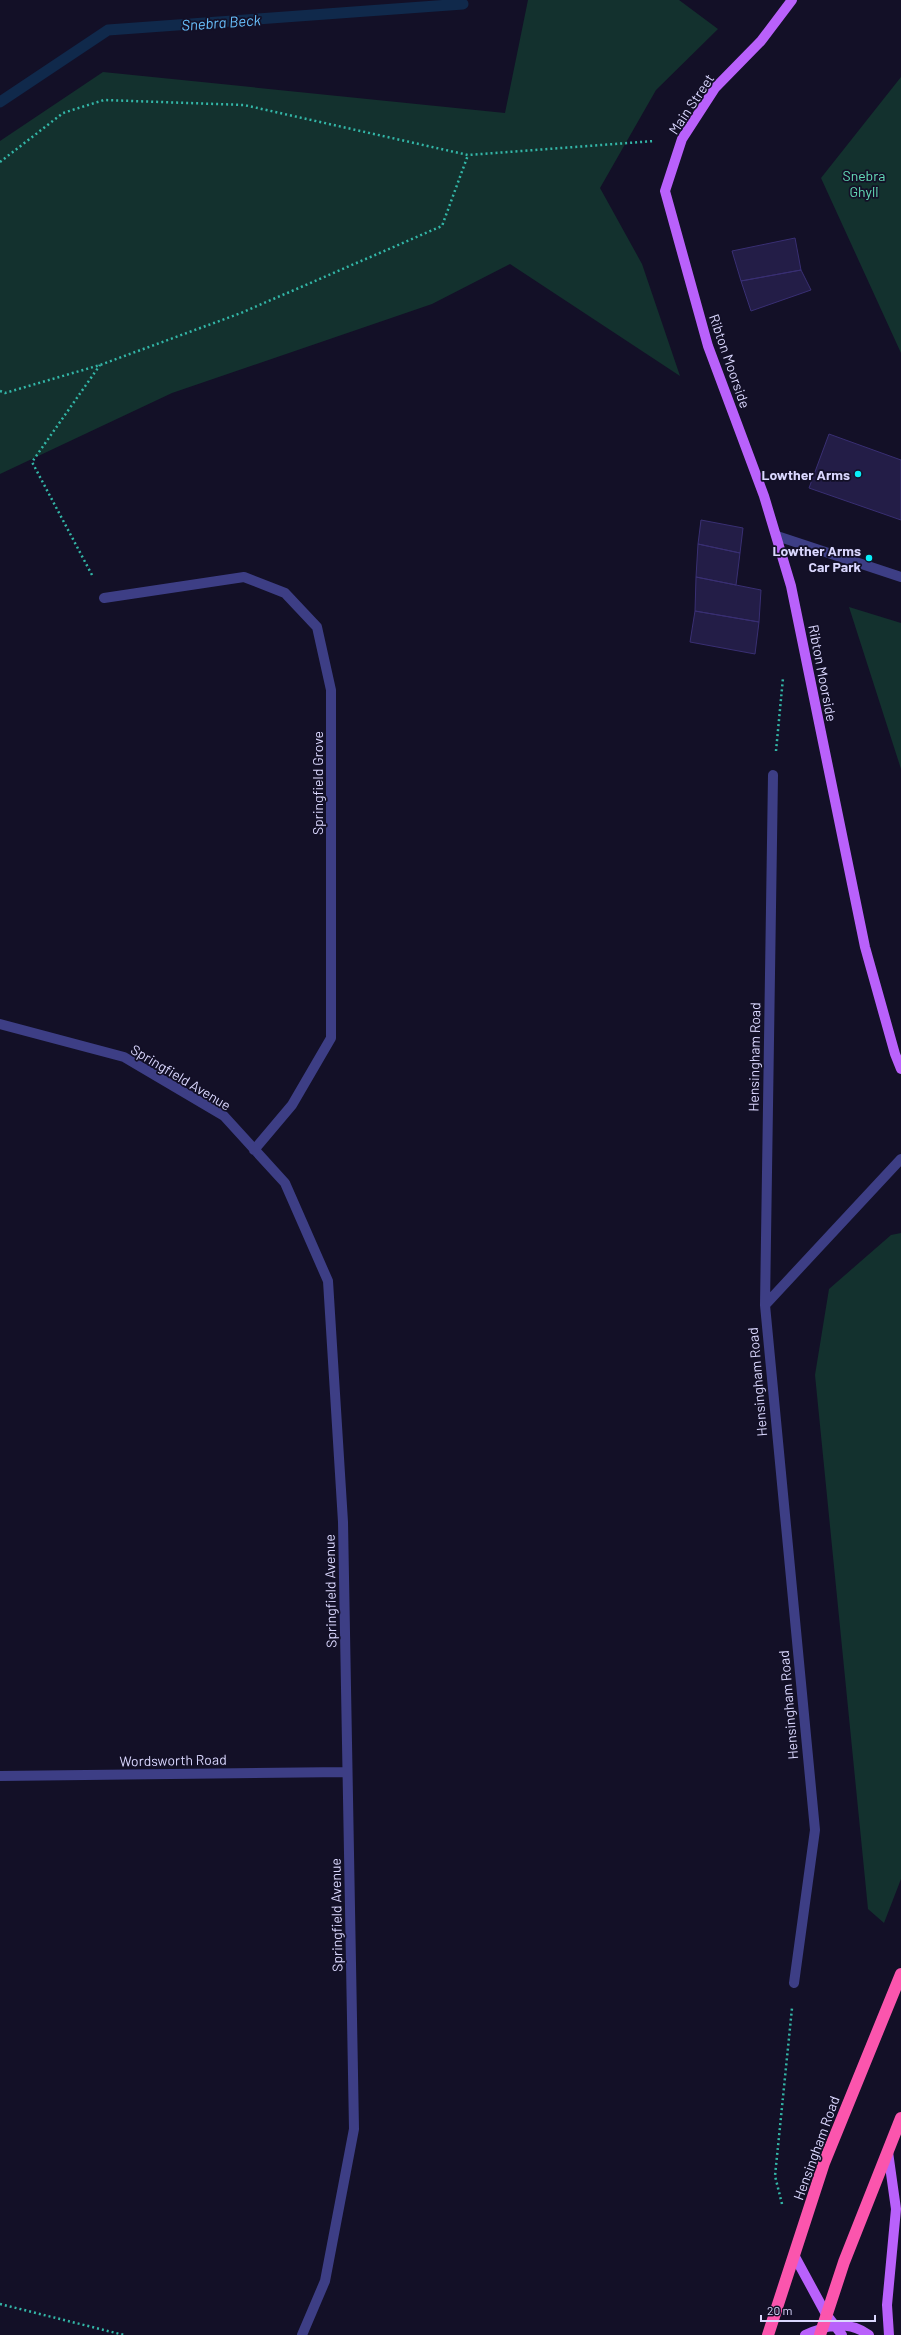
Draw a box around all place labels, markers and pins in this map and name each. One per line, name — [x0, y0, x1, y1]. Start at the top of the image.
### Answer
place label: Lowther Arms — [761, 466, 850, 483]
marker: Lowther Arms — [853, 469, 863, 479]
place label: Lowther Arms Car Park — [772, 542, 862, 575]
marker: Lowther Arms Car Park — [864, 553, 874, 563]

